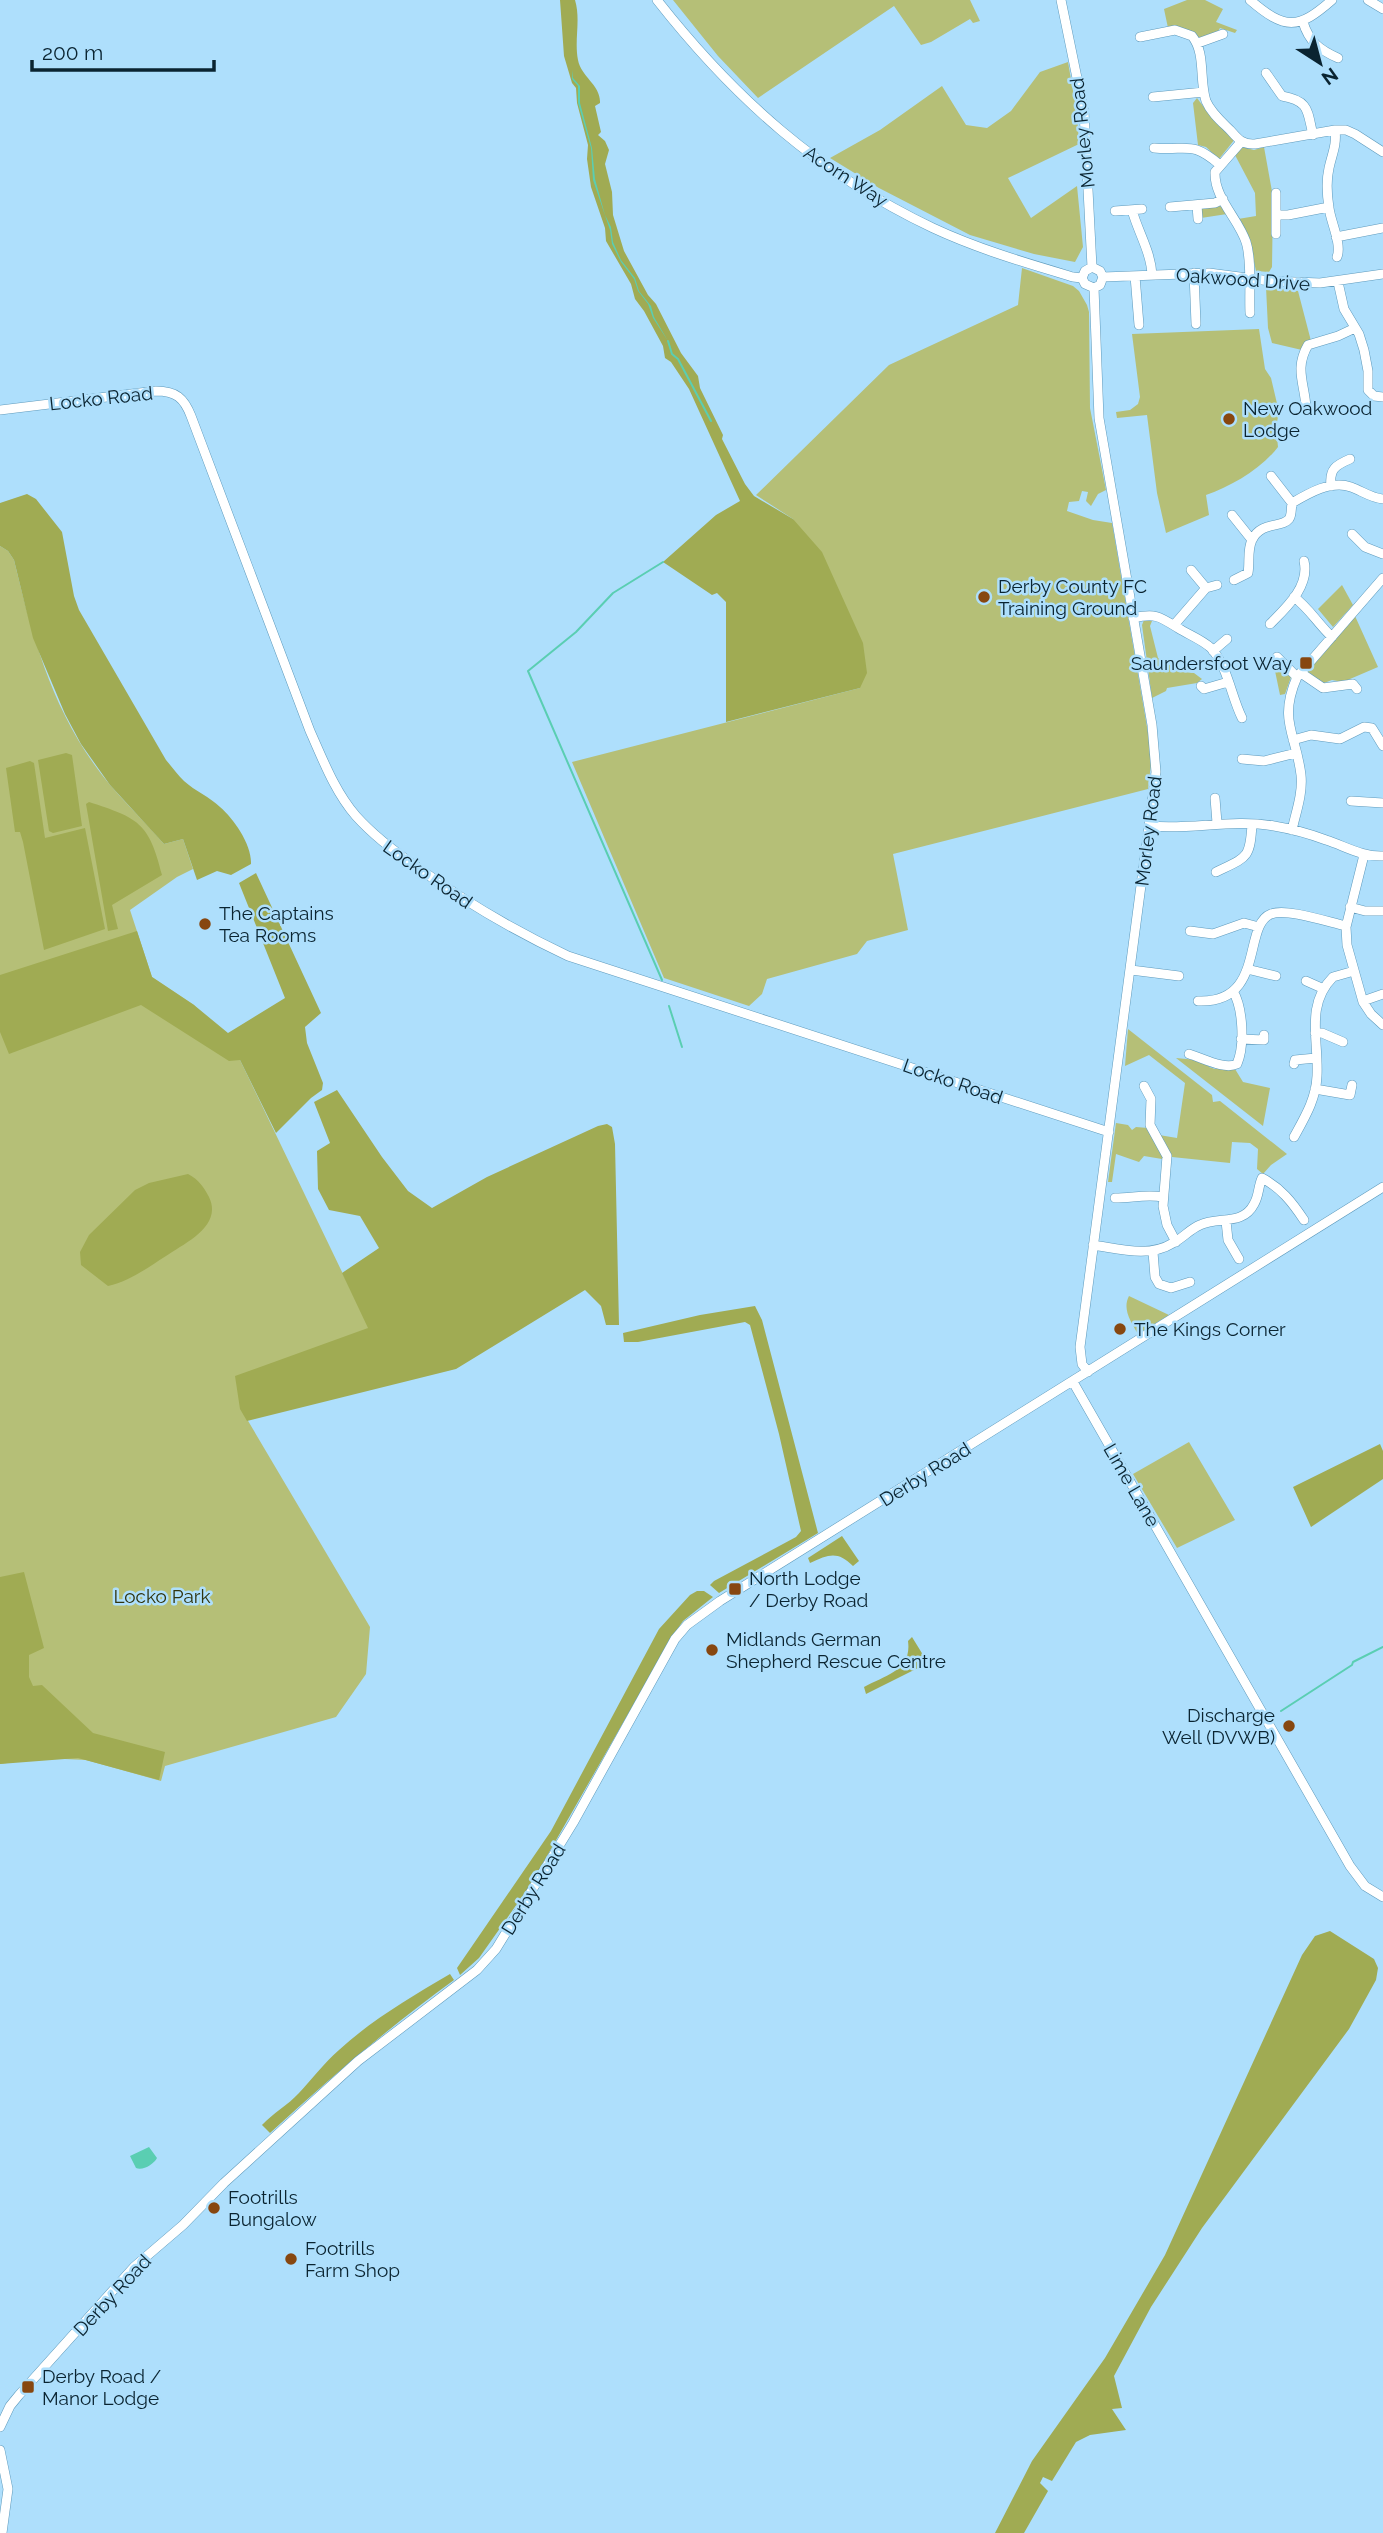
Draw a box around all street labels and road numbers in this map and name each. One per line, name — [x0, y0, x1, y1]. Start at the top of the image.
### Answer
street label: Morley Road — [1065, 77, 1099, 189]
street label: Acorn Way — [800, 141, 892, 211]
street label: Oakwood Drive — [1175, 263, 1311, 295]
street label: Locko Road — [48, 382, 154, 414]
street label: Morley Road — [1130, 775, 1166, 887]
street label: Locko Road — [379, 835, 477, 913]
street label: Locko Road — [900, 1054, 1006, 1108]
street label: Derby Road — [875, 1437, 975, 1511]
street label: Lime Lane — [1099, 1440, 1165, 1530]
street label: Derby Road — [496, 1839, 570, 1939]
street label: Derby Road — [69, 2250, 155, 2340]

